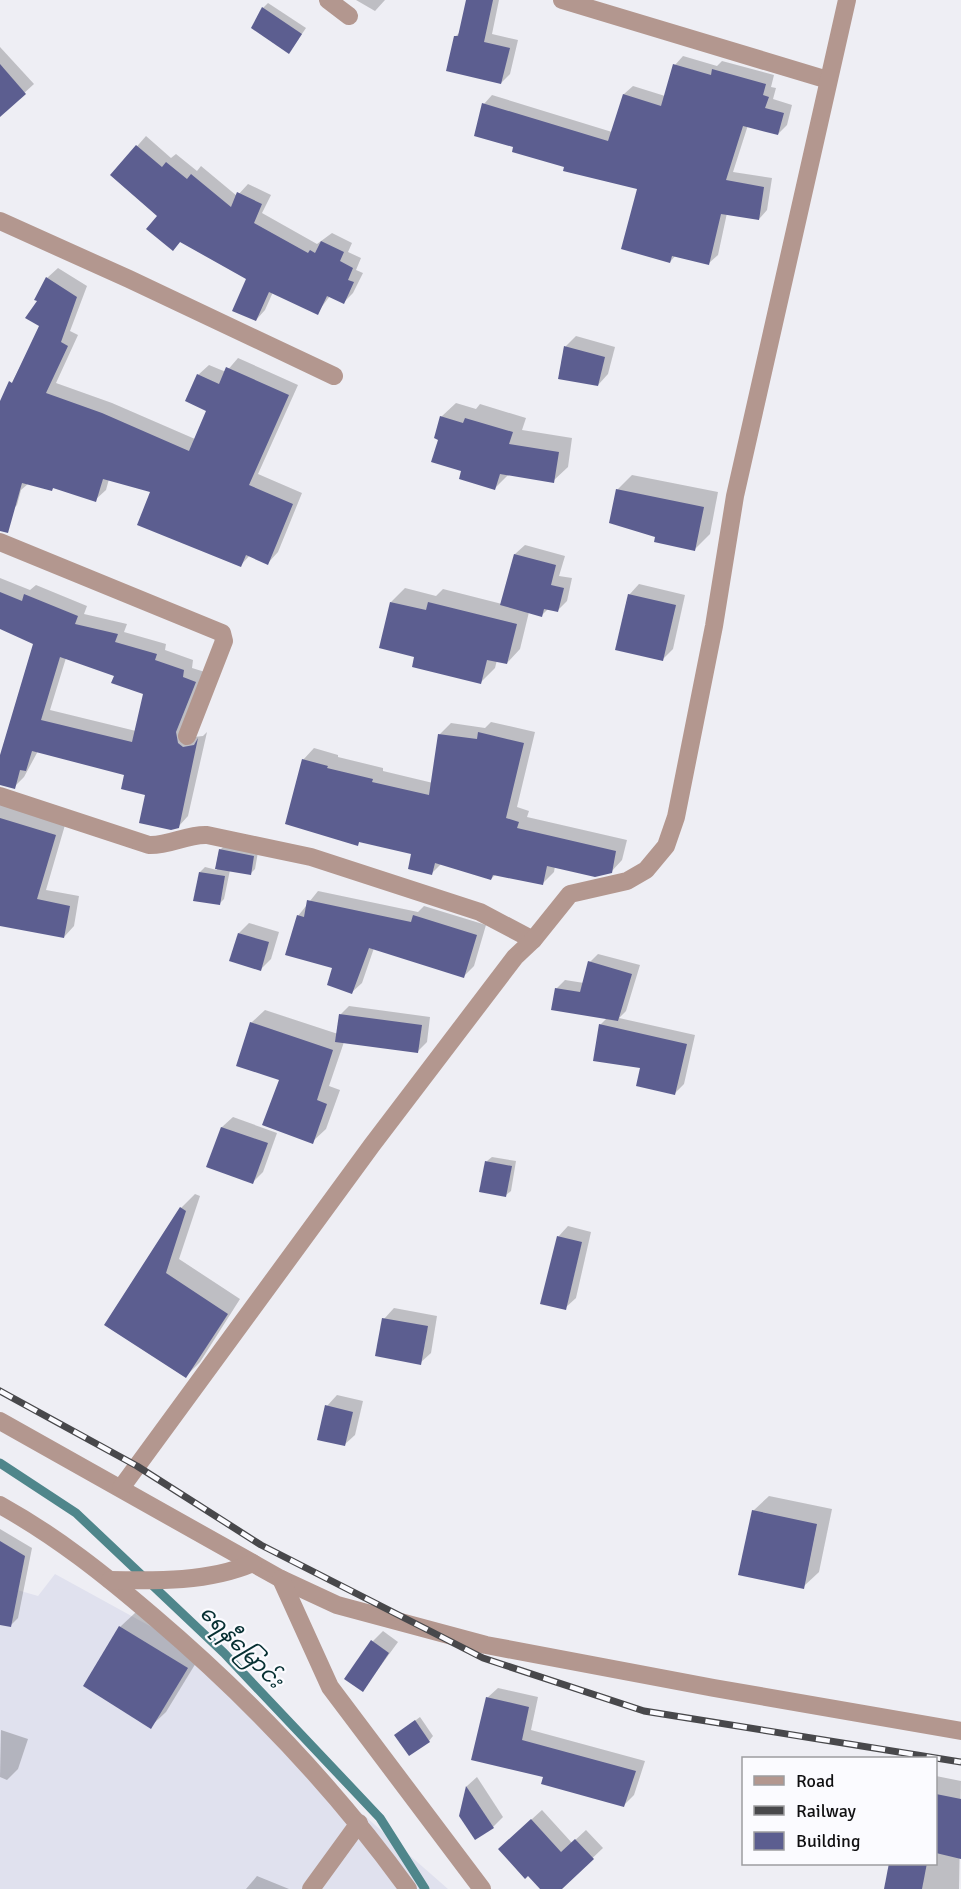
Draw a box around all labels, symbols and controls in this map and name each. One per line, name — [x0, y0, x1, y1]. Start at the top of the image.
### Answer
water label: ရေနီမြောင်း — [191, 1598, 291, 1698]
legend — [742, 1757, 937, 1865]
text: Road — [796, 1770, 835, 1792]
text: Railway — [796, 1800, 857, 1822]
text: Building — [796, 1830, 860, 1852]

